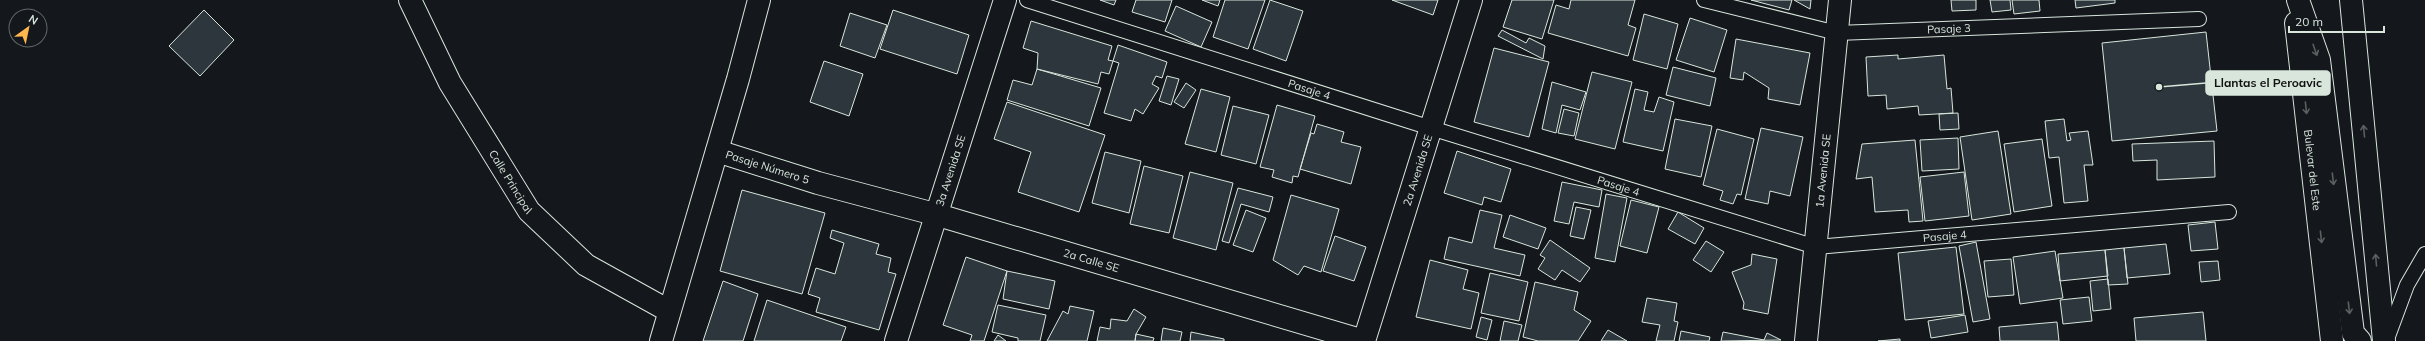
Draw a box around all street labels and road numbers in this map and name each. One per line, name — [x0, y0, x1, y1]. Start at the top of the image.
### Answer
street label: Pasaje 3 — [1927, 21, 1971, 37]
street label: Pasaje 4 — [1286, 76, 1332, 103]
street label: Bulevar del Este — [2301, 129, 2324, 211]
street label: 3a Avenida SE — [933, 133, 968, 208]
street label: 2a Avenida SE — [1400, 133, 1435, 208]
street label: 1a Avenida SE — [1812, 133, 1834, 208]
street label: Calle Principal — [486, 147, 535, 217]
street label: Pasaje Número 5 — [724, 147, 811, 187]
street label: Pasaje 4 — [1596, 173, 1642, 199]
street label: Pasaje 4 — [1922, 227, 1968, 245]
street label: 2a Calle SE — [1062, 245, 1121, 275]

